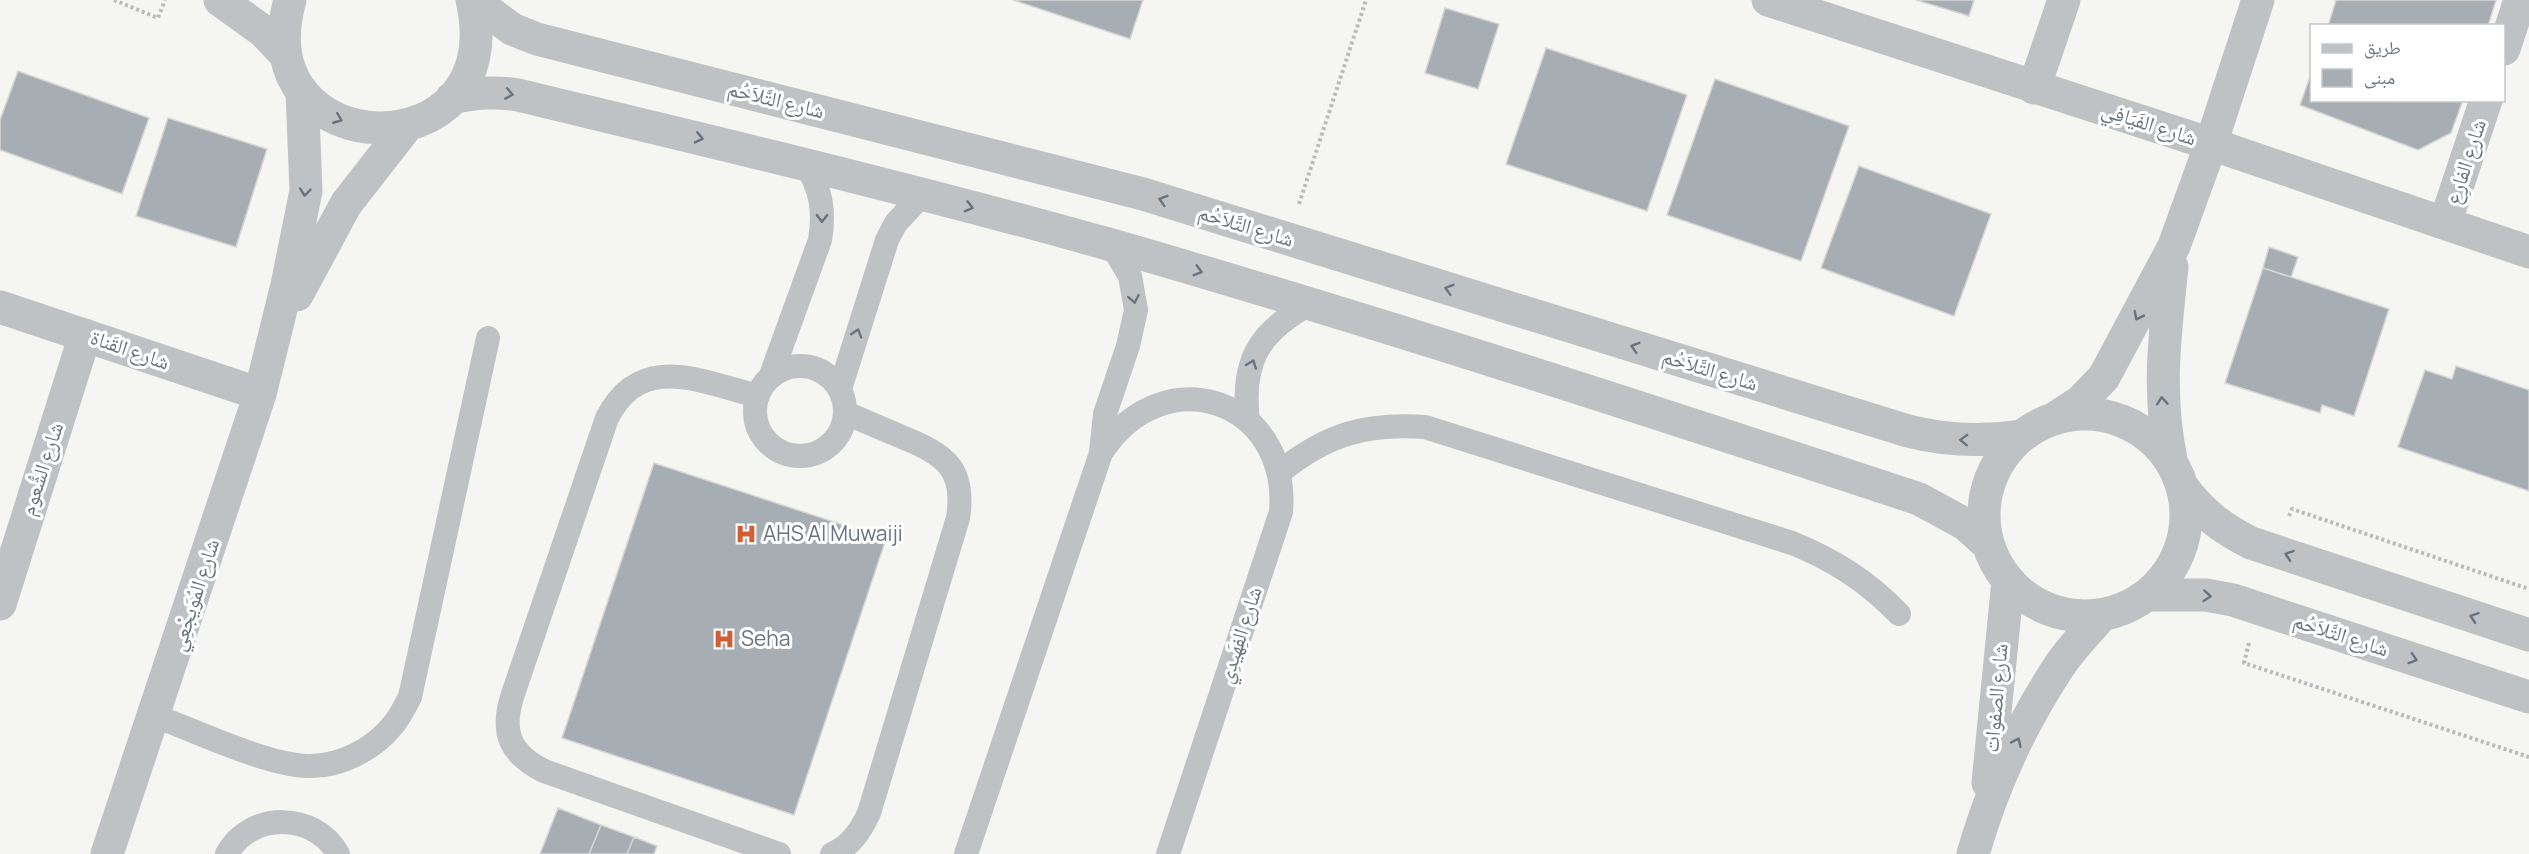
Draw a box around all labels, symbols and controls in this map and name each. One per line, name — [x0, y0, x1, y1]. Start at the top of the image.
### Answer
legend — [2310, 24, 2505, 102]
text: طريق — [2364, 35, 2401, 59]
text: مبنى — [2364, 65, 2395, 89]
street label: شارع التَّلاَحُم — [725, 74, 827, 125]
one-way arrow — [504, 87, 514, 100]
street label: شارع الفَيَافِي — [2097, 95, 2200, 155]
one-way arrow — [332, 112, 343, 124]
street label: شارع الفارِع — [2438, 116, 2494, 209]
one-way arrow — [694, 131, 704, 144]
one-way arrow — [299, 187, 312, 196]
one-way arrow — [1158, 195, 1169, 207]
street label: شارع التَّلاَحُم — [1195, 197, 1297, 254]
one-way arrow — [964, 200, 974, 213]
one-way arrow — [816, 214, 828, 223]
one-way arrow — [1192, 264, 1203, 276]
one-way arrow — [1444, 284, 1455, 296]
one-way arrow — [1127, 294, 1140, 304]
one-way arrow — [2134, 310, 2145, 321]
street label: شارع القَناة — [87, 323, 174, 376]
one-way arrow — [850, 328, 862, 339]
street label: شارع التَّلاَحُم — [1659, 341, 1761, 398]
one-way arrow — [1630, 342, 1641, 354]
one-way arrow — [1245, 359, 1258, 369]
one-way arrow — [2156, 397, 2169, 406]
street label: شارع الشُّعوم — [13, 419, 70, 519]
one-way arrow — [1959, 434, 1968, 447]
place label: AHS Al Muwaiji — [763, 519, 903, 547]
hospital icon: AHS Al Muwaiji — [734, 522, 758, 546]
street label: شارع المُوَيجْعِي — [163, 535, 229, 655]
one-way arrow — [2284, 549, 2295, 562]
street label: شارع الفِهَيدِي — [1210, 583, 1271, 688]
one-way arrow — [2202, 589, 2211, 602]
street label: شارع التَّلاَحُم — [2290, 606, 2392, 664]
one-way arrow — [2469, 611, 2479, 624]
place label: Seha — [741, 624, 790, 652]
hospital icon: Seha — [712, 627, 736, 651]
street label: شارع الصفوات — [1976, 642, 2014, 753]
one-way arrow — [2407, 651, 2418, 664]
one-way arrow — [2010, 738, 2022, 749]

